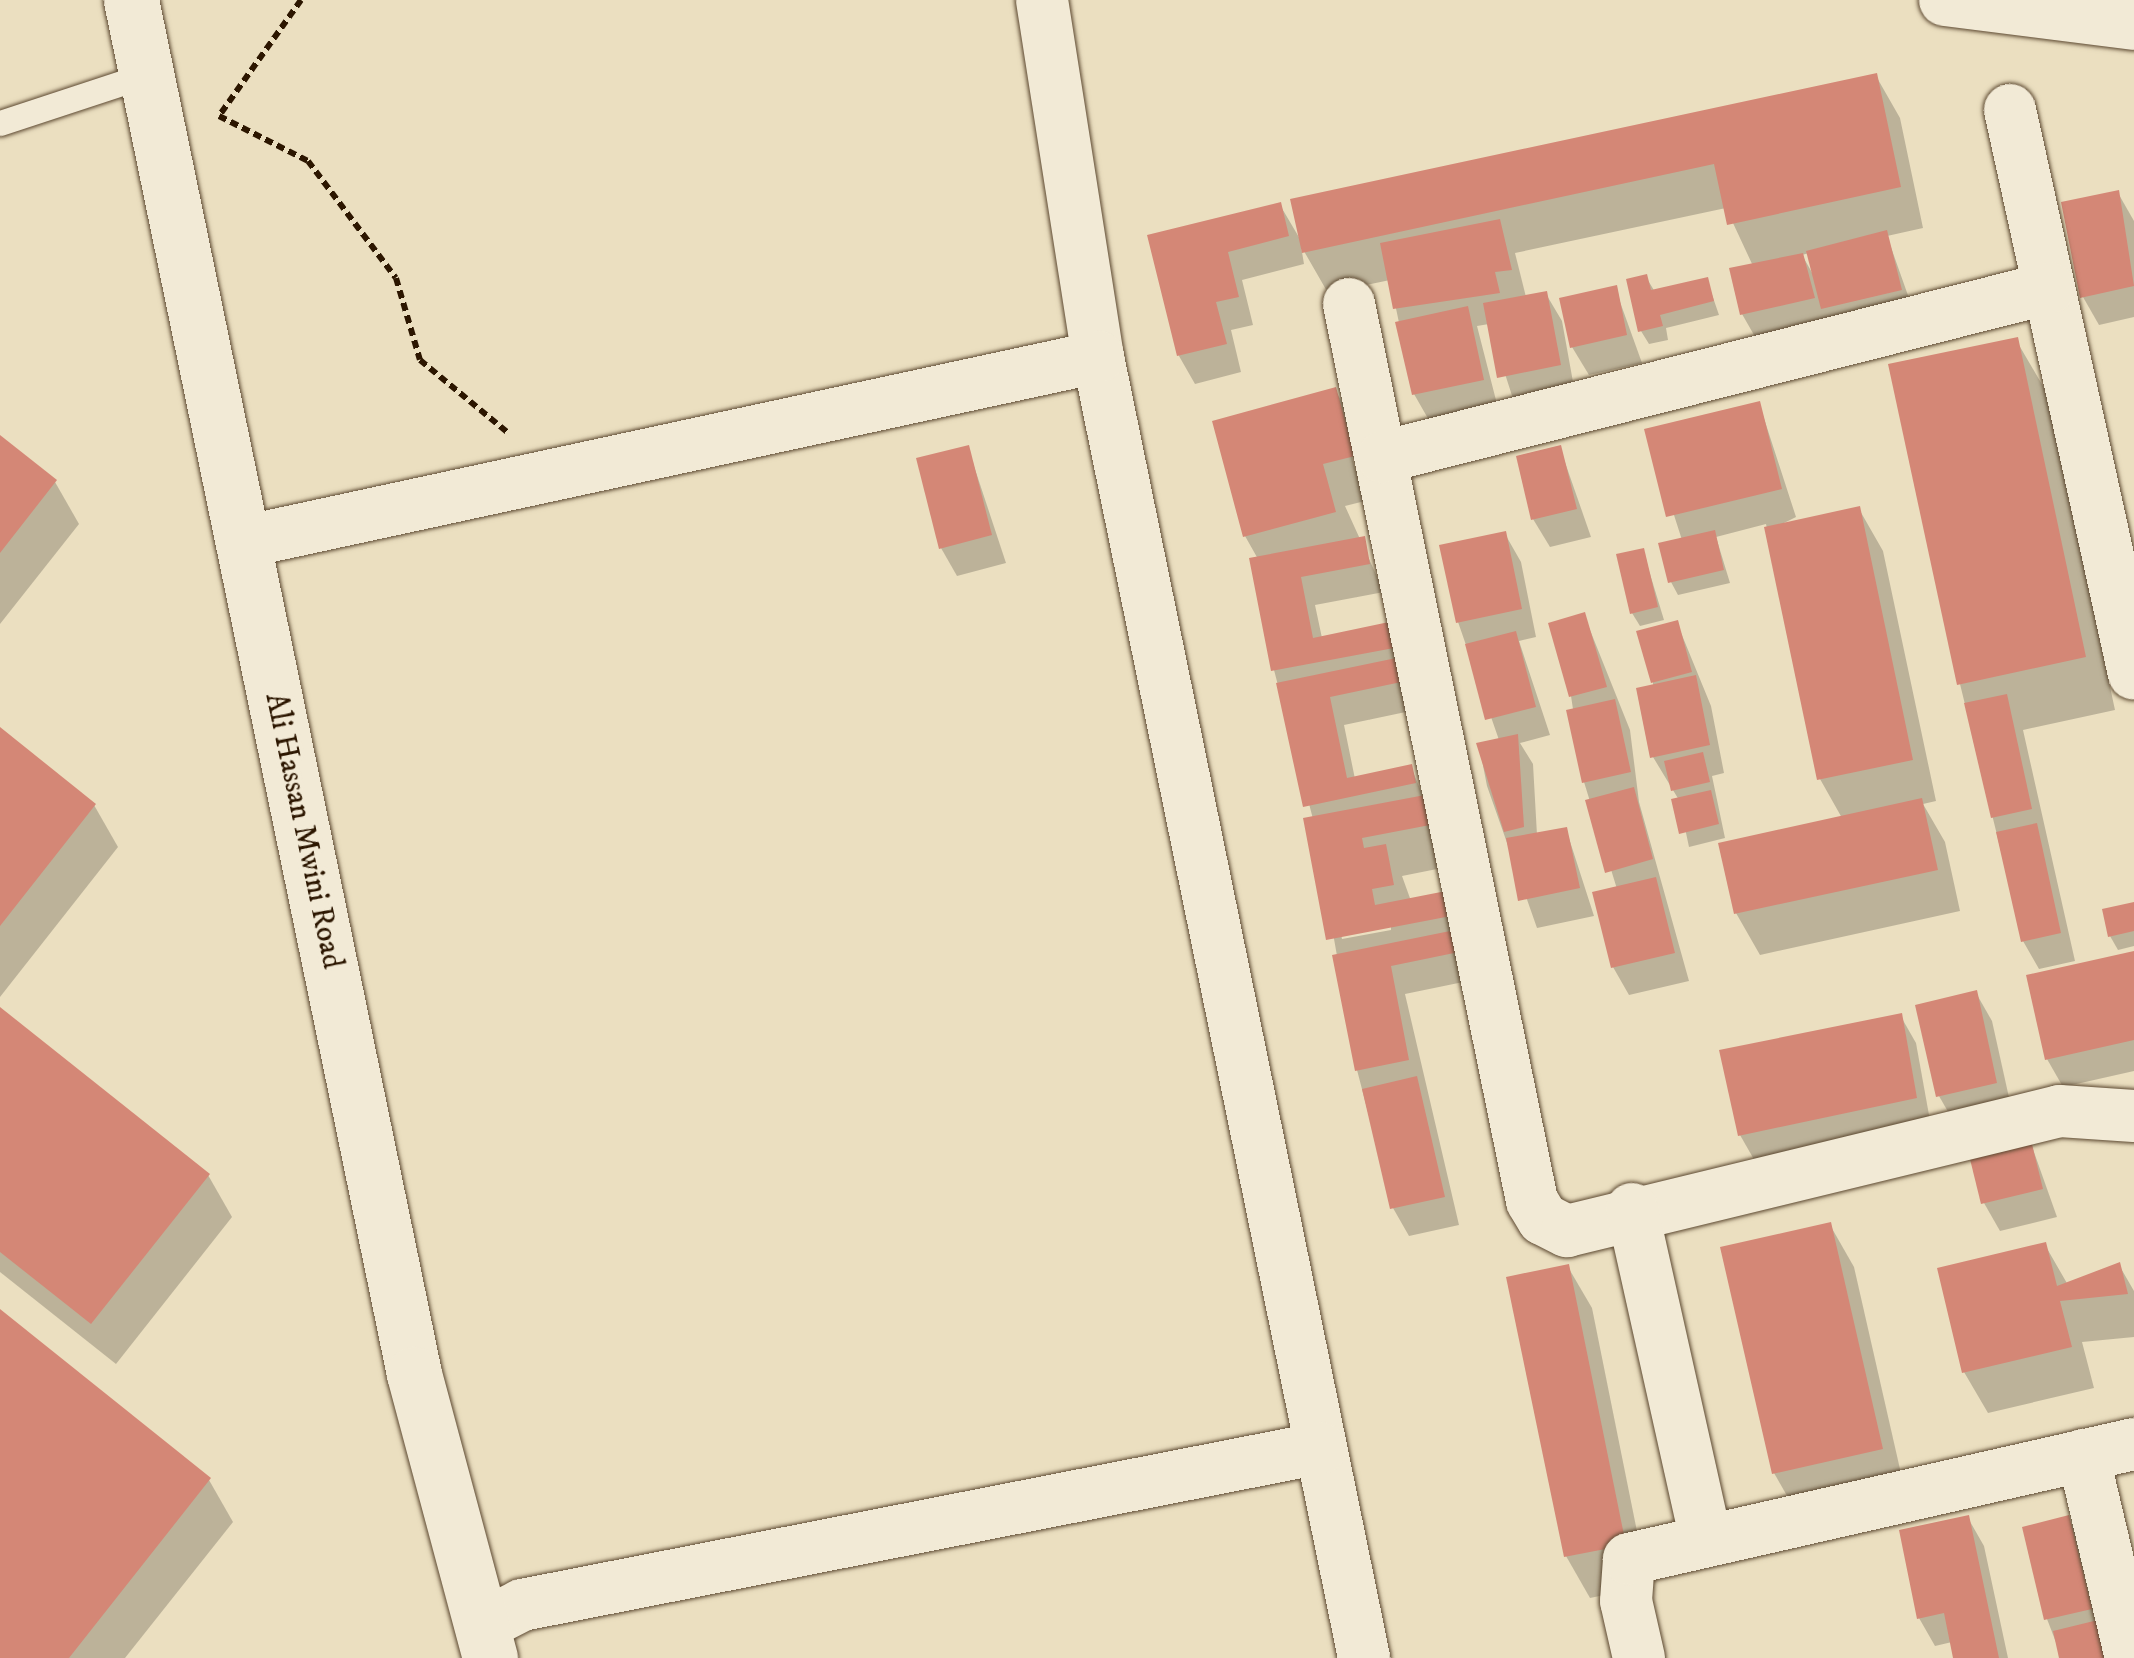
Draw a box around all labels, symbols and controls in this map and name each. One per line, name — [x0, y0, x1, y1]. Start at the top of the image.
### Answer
street label: Ali Hassan Mwini Road — [256, 690, 350, 972]

